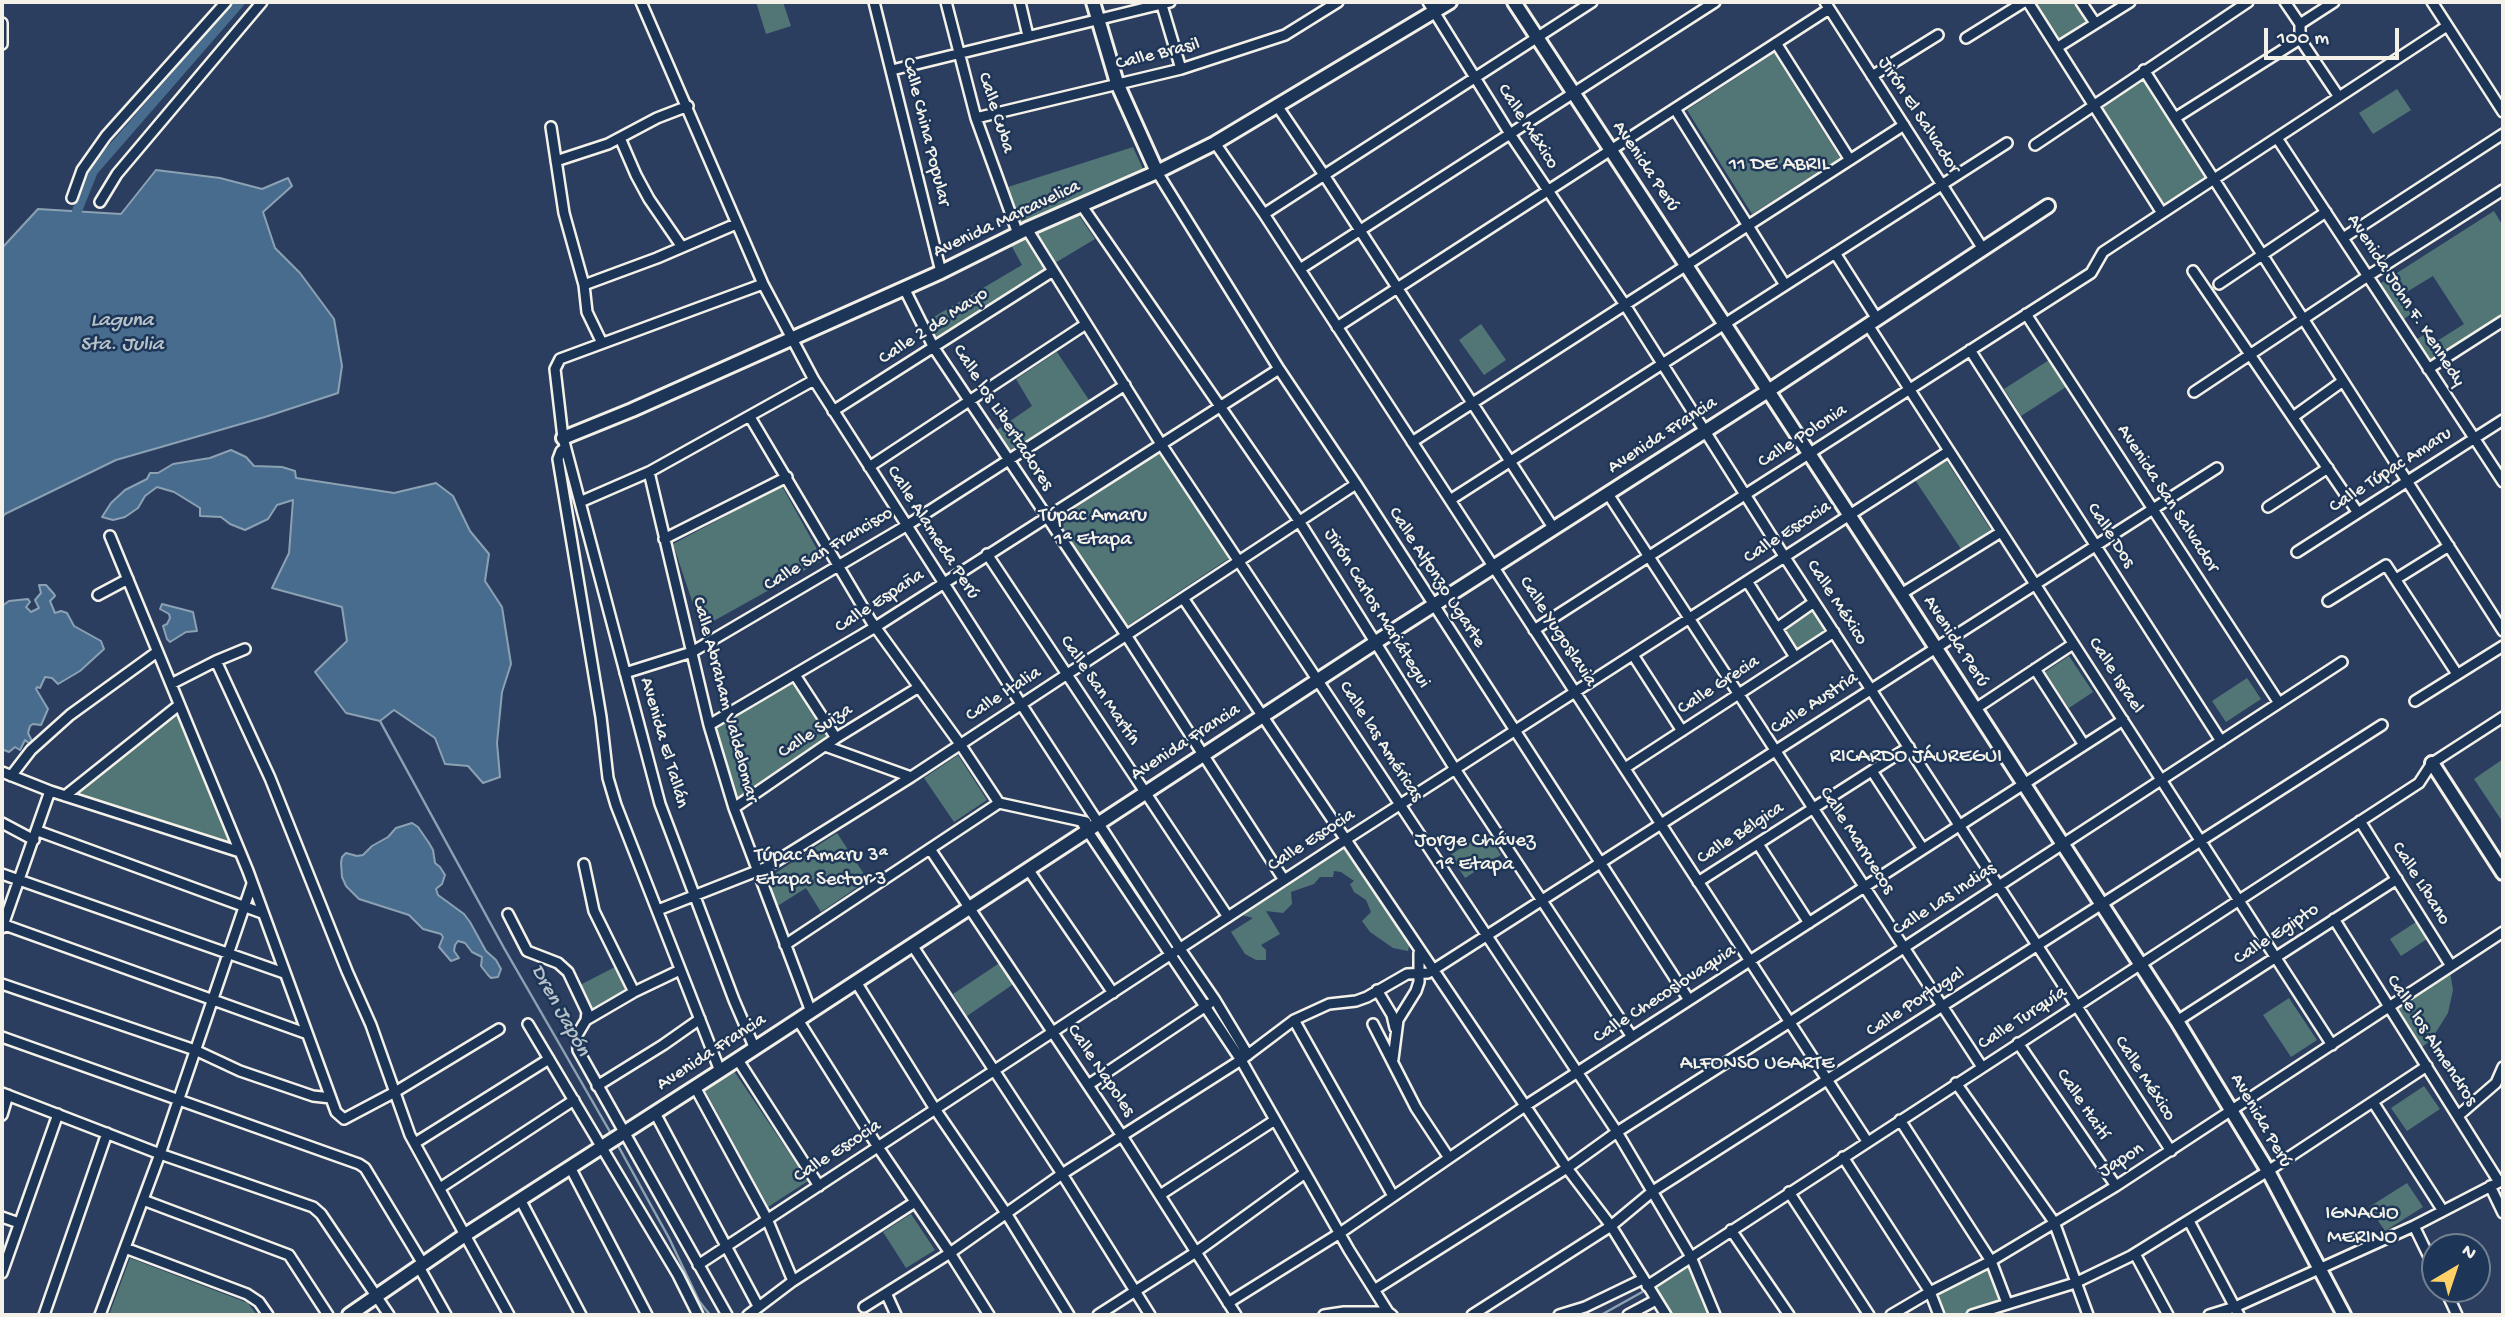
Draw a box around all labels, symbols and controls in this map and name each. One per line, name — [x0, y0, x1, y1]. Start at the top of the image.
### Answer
scale bar — [2267, 14, 2402, 58]
text: 100 m — [2277, 27, 2329, 52]
street label: Calle Brasil — [1114, 34, 1202, 76]
street label: Jirón El Salvador — [1872, 53, 1964, 179]
street label: Calle China Popular — [896, 55, 954, 209]
street label: Calle Cuba — [971, 70, 1019, 156]
street label: Calle México — [1491, 80, 1563, 174]
street label: Avenida Perú — [1606, 117, 1684, 217]
district label: 11 DE ABRIL — [1719, 153, 1839, 179]
street label: Avenida Marcavelica — [930, 176, 1084, 264]
street label: Avenida John F. Kennedy — [2341, 210, 2469, 392]
street label: Calle 2 de Mayo — [875, 283, 993, 371]
water label: Laguna Sta. Julia — [80, 309, 164, 359]
street label: Calle los Libertadores — [946, 341, 1058, 495]
street label: Avenida Francia — [1604, 392, 1722, 480]
street label: Calle Polonia — [1754, 400, 1852, 474]
street label: Avenida San Salvador — [2111, 421, 2223, 577]
street label: Calle Túpac Amaru — [2325, 423, 2457, 519]
street label: Calle Alameda Perú — [880, 462, 984, 604]
street label: Calle Escocia — [1740, 496, 1836, 570]
street label: Calle Dos — [2081, 499, 2139, 573]
street label: Calle San Francisco — [760, 503, 898, 597]
street label: Calle Alfonzo Ugarte — [1382, 503, 1490, 653]
district label: Túpac Amaru 1ª Etapa — [1029, 504, 1157, 554]
street label: Jirón Carlos Mariátegui — [1318, 525, 1434, 693]
street label: Calle México — [1800, 556, 1872, 650]
street label: Calle España — [831, 565, 929, 639]
street label: Calle Yugoslavia — [1513, 573, 1601, 691]
street label: Avenida Perú — [1917, 592, 1993, 692]
street label: Calle Abraham Valdelomar — [686, 595, 762, 805]
street label: Calle San Martín — [1054, 632, 1144, 750]
street label: Calle Israel — [2082, 634, 2148, 718]
street label: Calle Grecia — [1674, 651, 1764, 721]
street label: Calle Italia — [962, 662, 1046, 728]
street label: Calle Austria — [1767, 667, 1863, 741]
street label: Avenida El Tallán — [633, 675, 693, 811]
street label: Calle las Américas — [1333, 677, 1427, 807]
street label: Calle Suiza — [774, 699, 858, 765]
street label: Avenida Francia — [1127, 699, 1245, 787]
district label: RICARDO JÁUREGUI — [1816, 745, 2016, 771]
street label: Calle Marruecos — [1813, 783, 1899, 899]
street label: Calle Bélgica — [1693, 797, 1789, 871]
street label: Calle Escocia — [1264, 804, 1360, 878]
district label: Jorge Chávez 1ª Etapa — [1404, 829, 1546, 879]
street label: Calle Líbano — [2385, 838, 2455, 930]
district label: Túpac Amaru 3ª Etapa Sector 3 — [743, 844, 899, 894]
street label: Calle Las Indias — [1889, 858, 2001, 942]
street label: Calle Egipto — [2230, 899, 2324, 971]
street label: Calle Checoslovaquia — [1590, 940, 1740, 1050]
water label: Dren Japón — [524, 961, 594, 1061]
street label: Calle Portugal — [1862, 963, 1970, 1043]
street label: Calle los Almendros — [2380, 971, 2482, 1111]
street label: Calle Turquía — [1974, 982, 2072, 1056]
street label: Avenida Francia — [653, 1009, 771, 1097]
street label: Calle Napoles — [1061, 1020, 1139, 1122]
street label: Calle México — [2108, 1032, 2180, 1126]
district label: ALFONSO UGARTE — [1668, 1052, 1846, 1078]
street label: Calle Haití — [2050, 1065, 2114, 1145]
street label: Avenida Perú — [2224, 1070, 2296, 1172]
street label: Calle Escocia — [790, 1115, 886, 1189]
street label: Japon — [2095, 1138, 2149, 1184]
district label: IGNACIO MERINO — [2319, 1202, 2405, 1252]
north arrow — [2421, 1233, 2491, 1303]
text: N — [2456, 1240, 2480, 1266]

